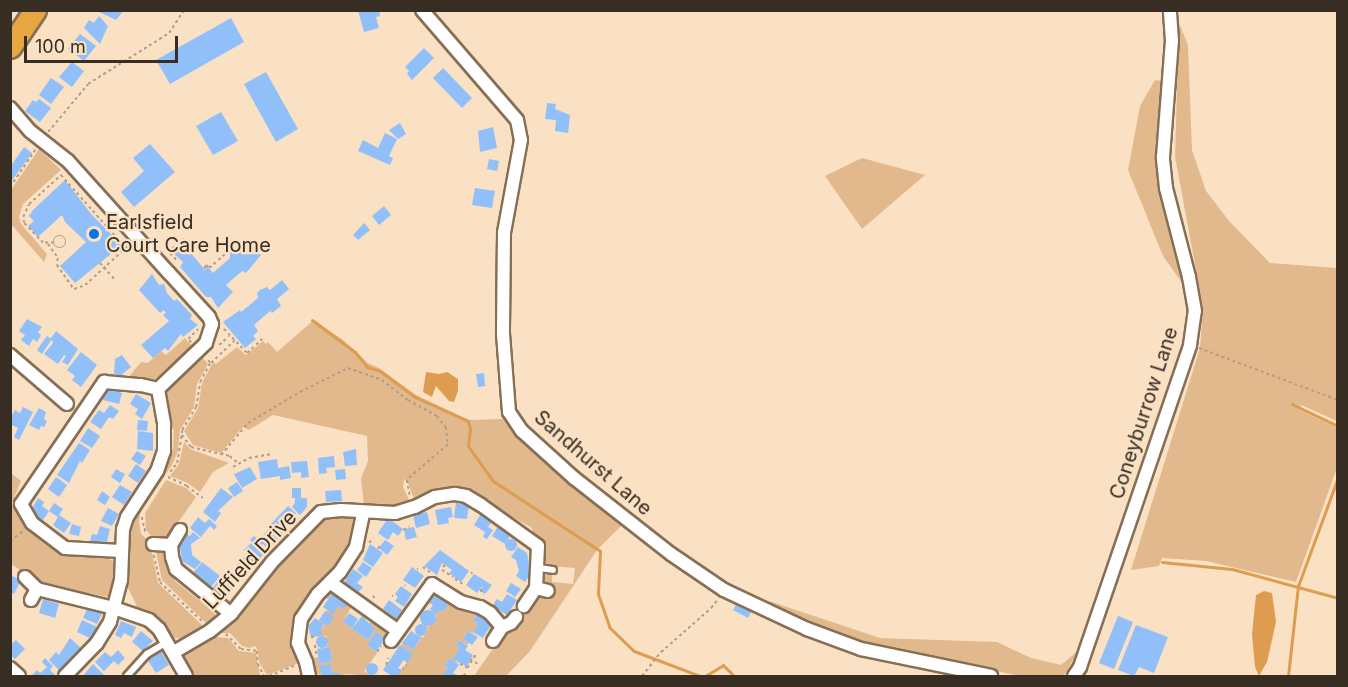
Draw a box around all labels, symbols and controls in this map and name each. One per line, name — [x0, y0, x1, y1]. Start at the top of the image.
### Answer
scale bar — [27, 24, 182, 62]
text: 100 m — [35, 36, 86, 57]
place label: Earlsfield Court Care Home — [106, 210, 271, 257]
marker: Earlsfield Court Care Home — [87, 227, 101, 241]
street label: Coneyburrow Lane — [1105, 324, 1183, 502]
street label: Sandhurst Lane — [529, 405, 657, 521]
street label: Luffield Drive — [198, 506, 302, 614]

